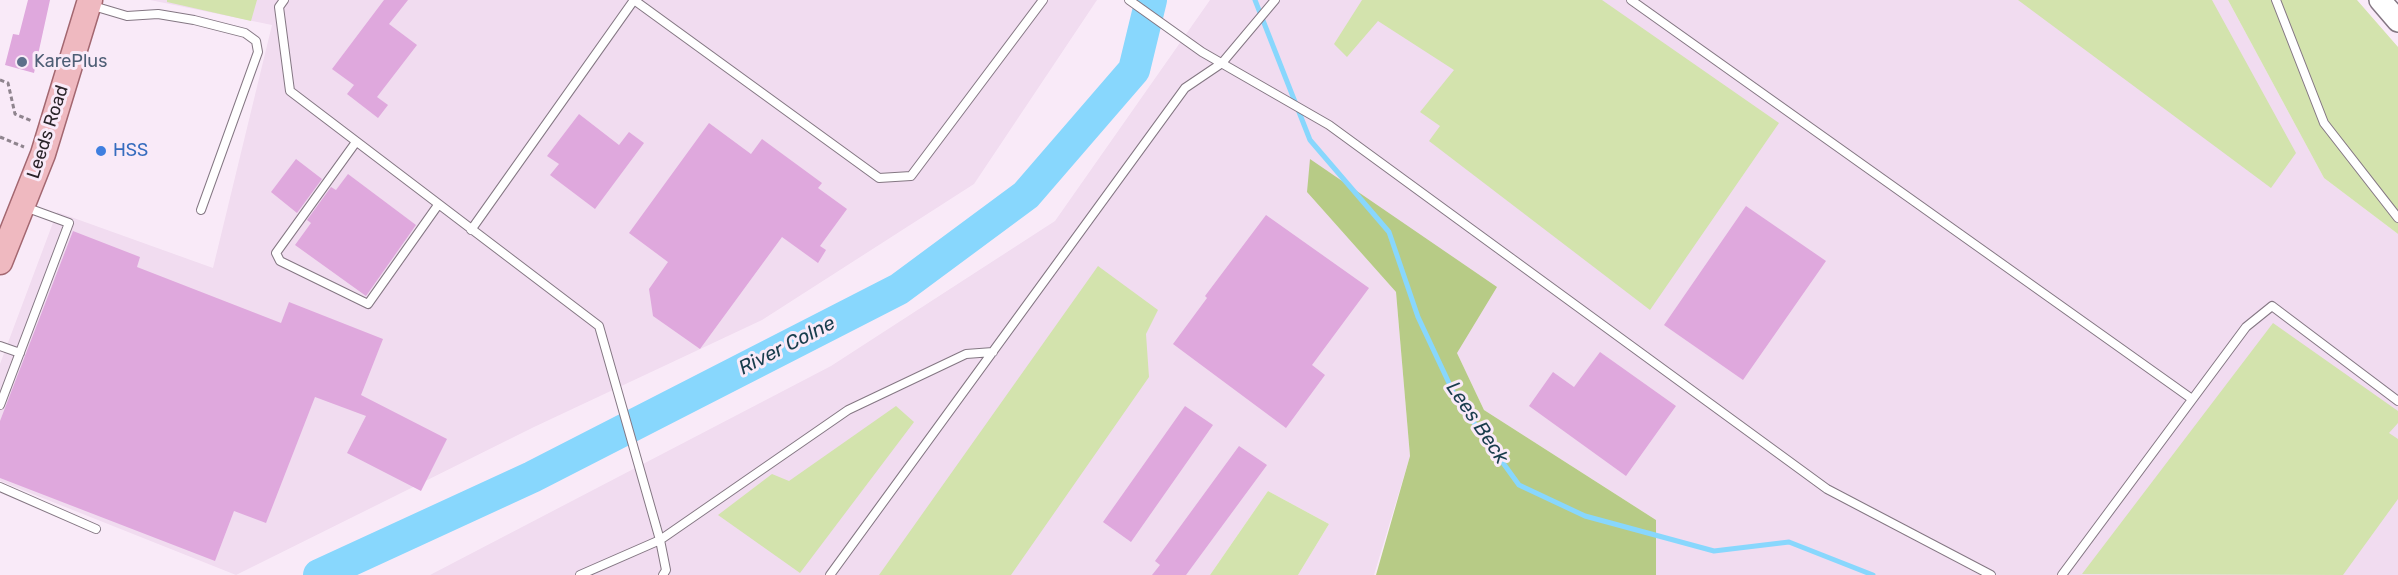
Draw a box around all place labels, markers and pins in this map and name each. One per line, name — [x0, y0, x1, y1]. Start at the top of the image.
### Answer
place label: KarePlus — [34, 51, 107, 73]
marker: KarePlus — [15, 55, 29, 69]
place label: HSS — [113, 140, 148, 162]
marker: HSS — [94, 144, 108, 158]

